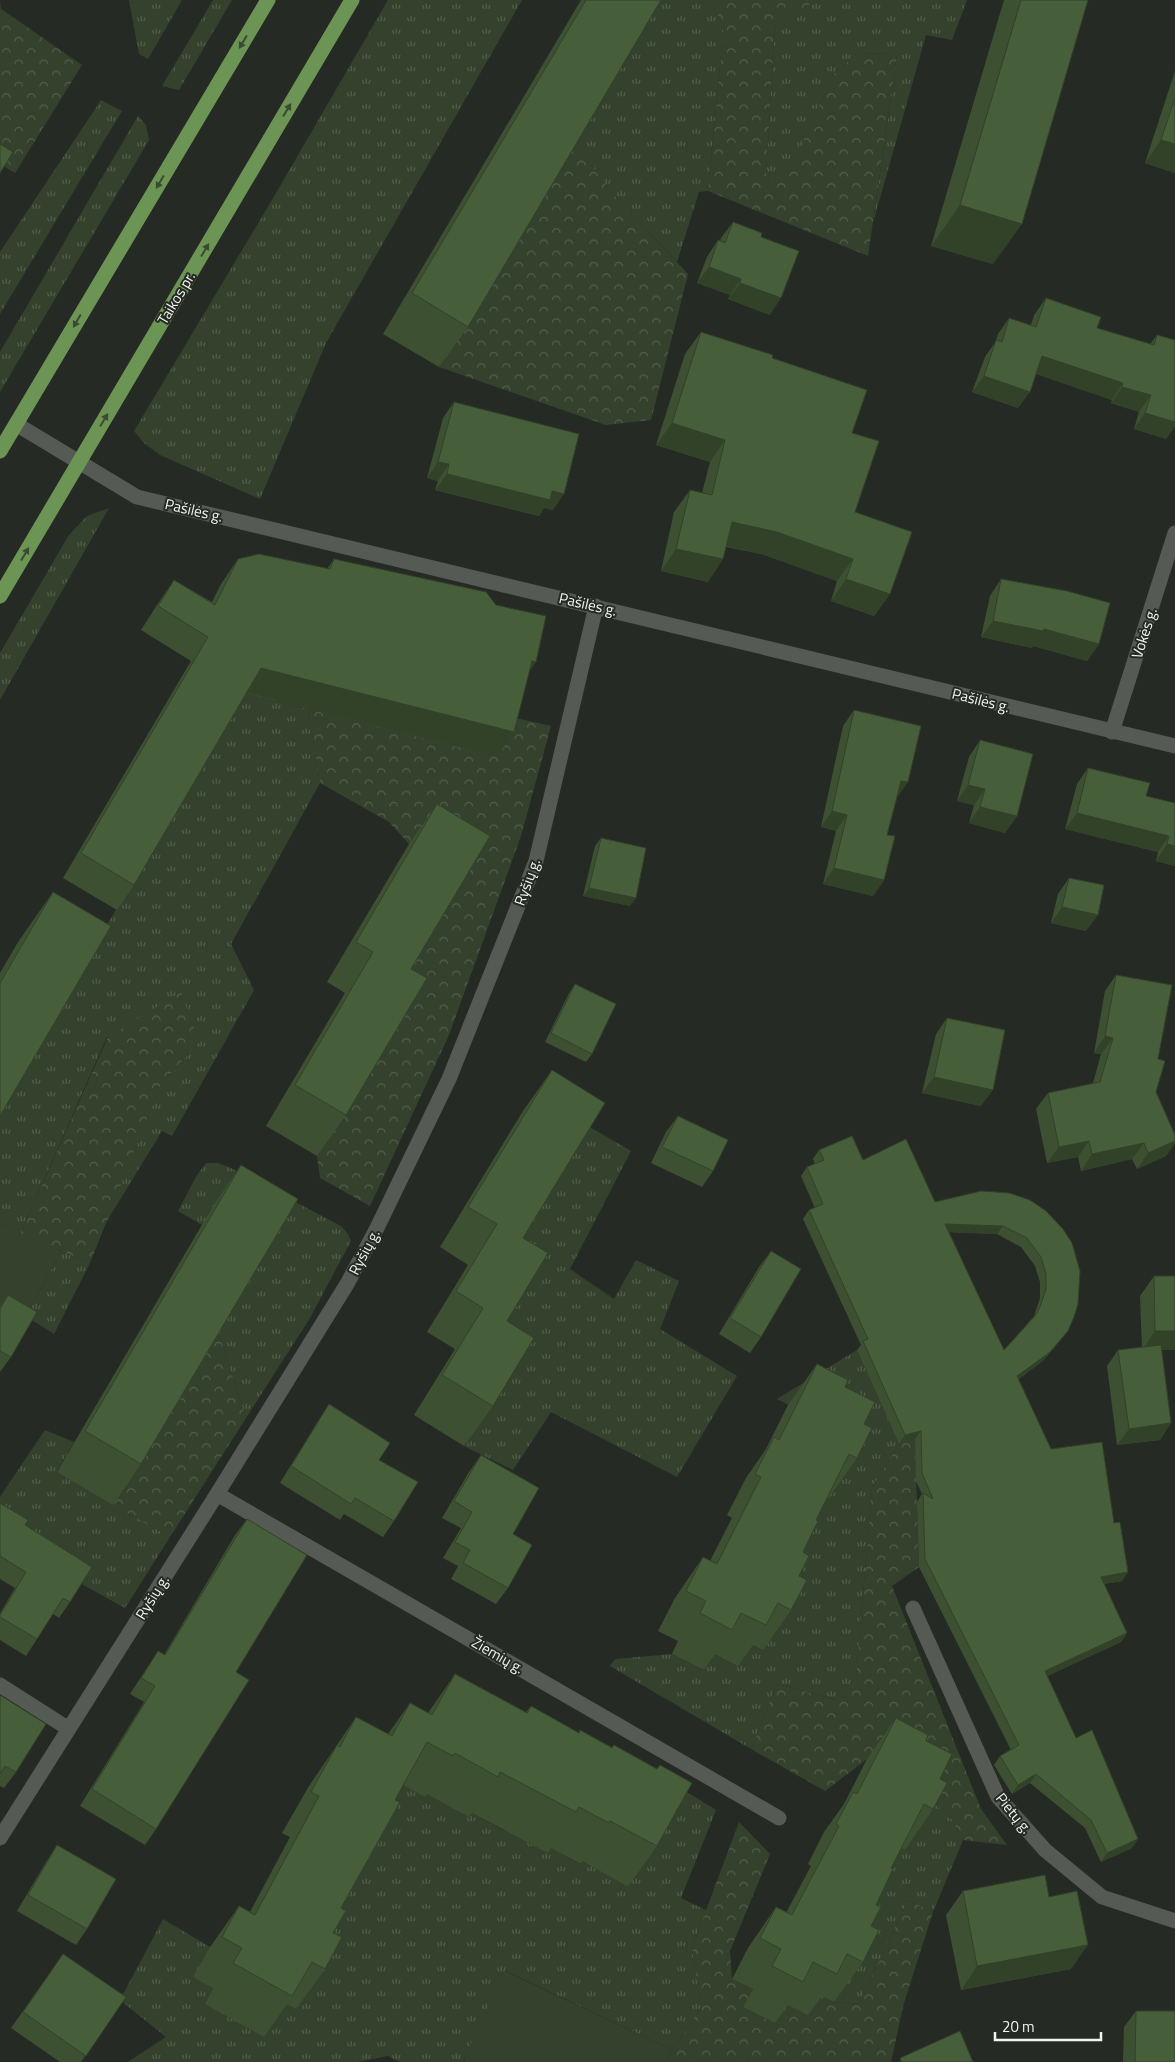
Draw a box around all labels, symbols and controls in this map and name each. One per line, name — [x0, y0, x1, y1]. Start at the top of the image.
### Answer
one-way arrow — [238, 35, 247, 48]
one-way arrow — [283, 104, 292, 117]
one-way arrow — [155, 175, 164, 188]
one-way arrow — [200, 244, 209, 257]
street label: Taikos pr. — [151, 267, 201, 329]
one-way arrow — [72, 315, 81, 328]
one-way arrow — [100, 414, 109, 427]
street label: Pašilės g. — [163, 492, 225, 528]
one-way arrow — [20, 548, 29, 561]
street label: Pašilės g. — [557, 586, 619, 622]
street label: Vokės g. — [1125, 605, 1163, 661]
street label: Pašilės g. — [950, 682, 1012, 718]
street label: Ryšių g. — [508, 855, 546, 909]
street label: Ryšių g. — [342, 1225, 386, 1279]
street label: Ryšių g. — [129, 1570, 175, 1624]
street label: Žiemių g. — [468, 1631, 528, 1679]
street label: Pietų g. — [990, 1787, 1038, 1839]
scale bar — [995, 2010, 1101, 2042]
text: 20 m — [1002, 2015, 1035, 2038]

